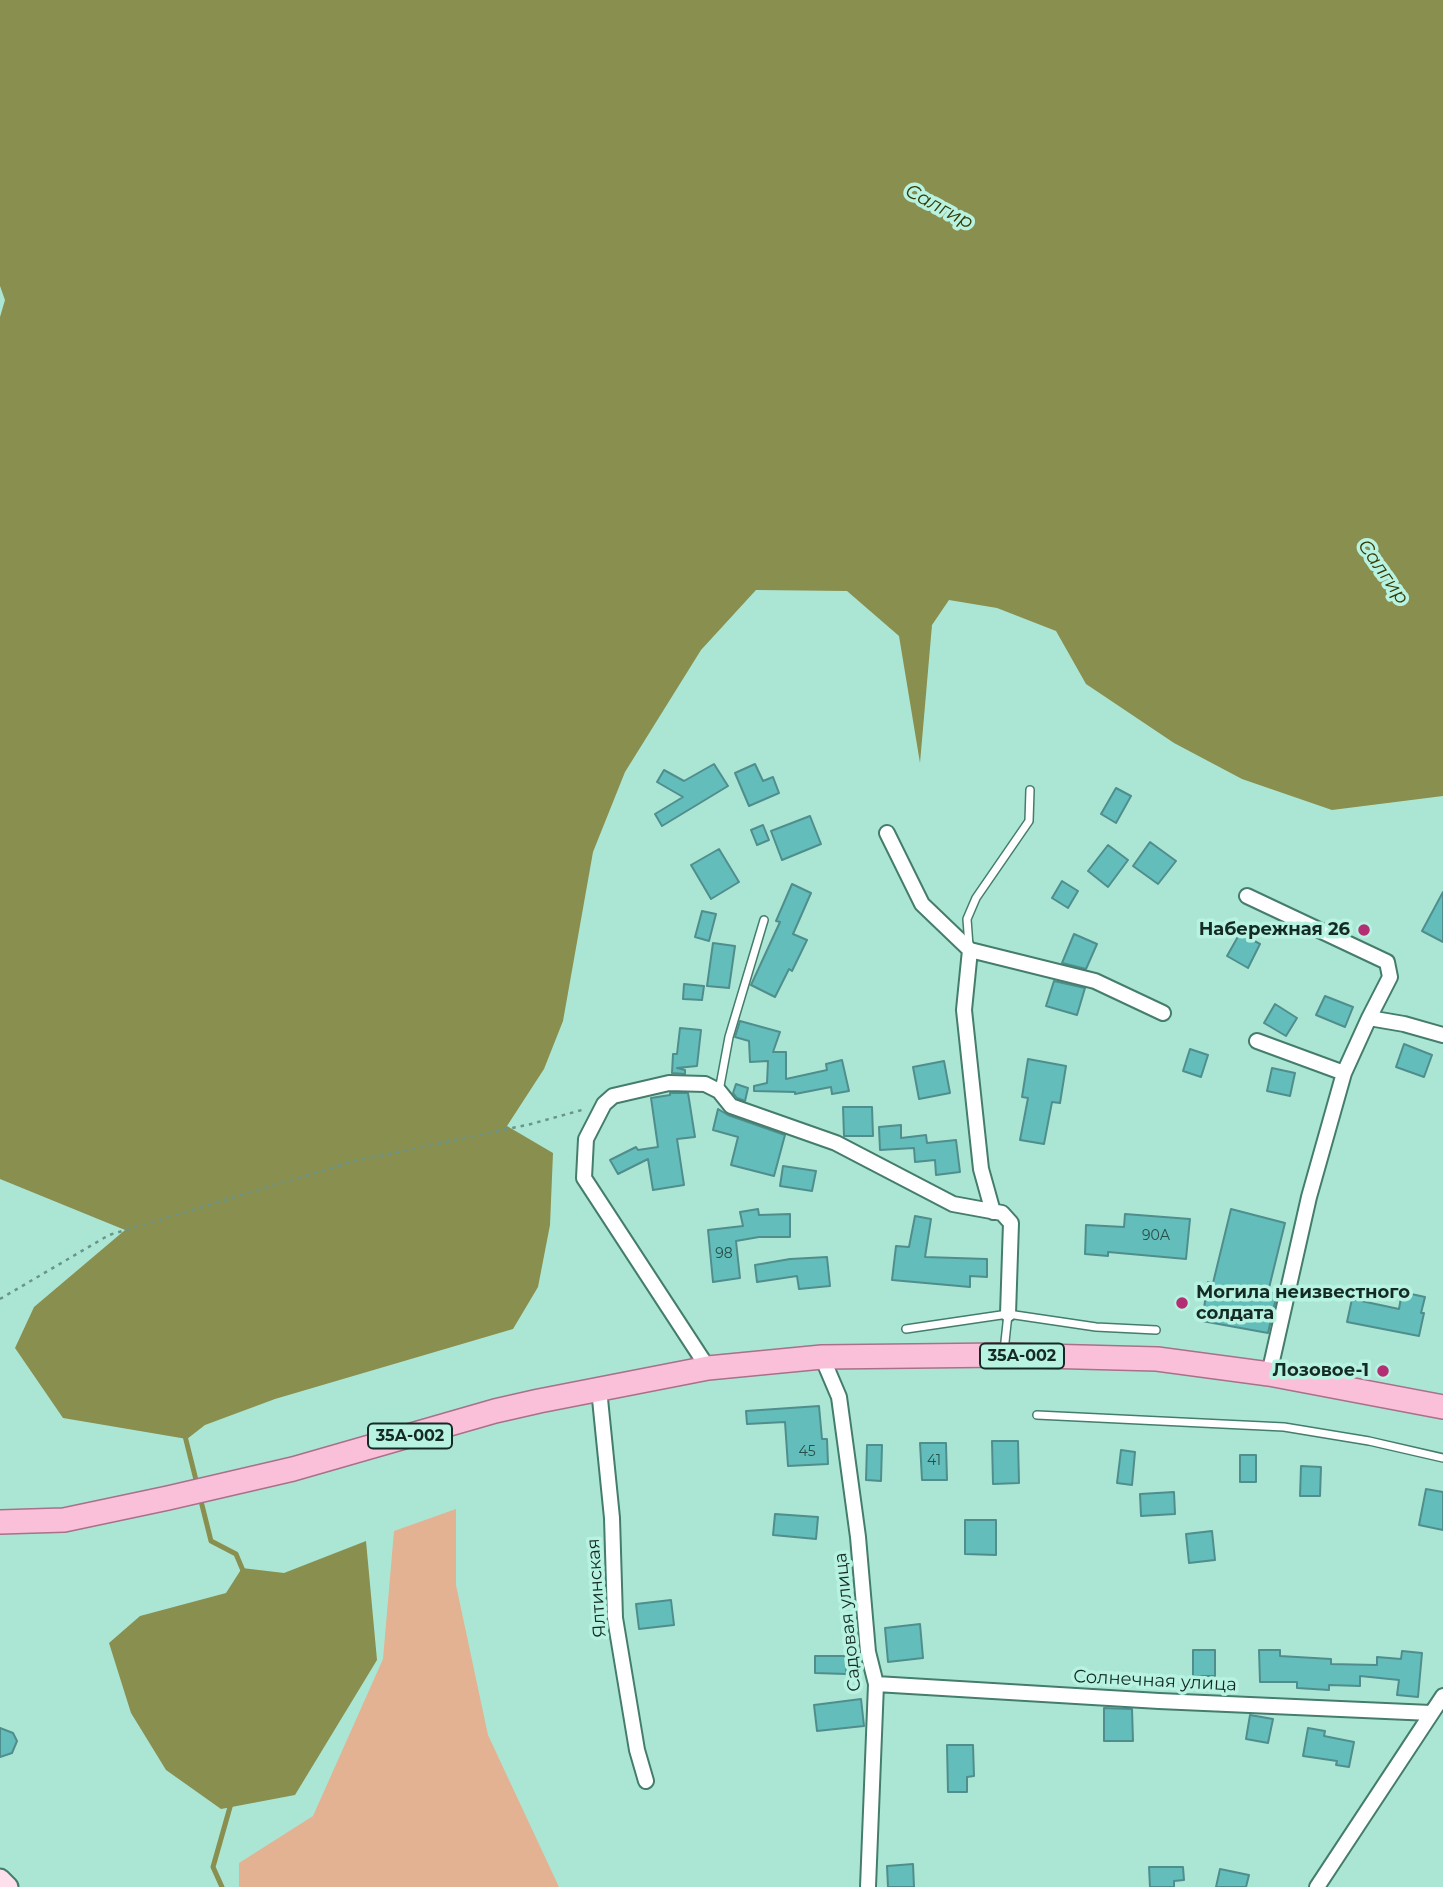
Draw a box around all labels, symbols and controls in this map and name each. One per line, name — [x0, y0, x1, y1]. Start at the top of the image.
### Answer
water label: Салгир — [901, 180, 977, 234]
water label: Салгир — [1352, 535, 1414, 609]
place label: Набережная 26 — [1199, 919, 1350, 941]
marker: Набережная 26 — [1356, 922, 1372, 938]
house number: 90А — [1142, 1228, 1170, 1244]
house number: 98 — [715, 1246, 733, 1262]
place label: Могила неизвестного солдата — [1196, 1282, 1410, 1324]
marker: Могила неизвестного солдата — [1174, 1295, 1190, 1311]
road number: 35А-002 — [980, 1344, 1064, 1368]
place label: Лозовое-1 — [1273, 1360, 1369, 1382]
marker: Лозовое-1 — [1375, 1363, 1391, 1379]
road number: 35А-002 — [368, 1424, 452, 1448]
house number: 45 — [798, 1444, 816, 1460]
house number: 41 — [927, 1453, 941, 1469]
street label: Ялтинская — [583, 1538, 611, 1638]
street label: Садовая улица — [830, 1551, 866, 1693]
street label: Солнечная улица — [1073, 1666, 1237, 1696]

